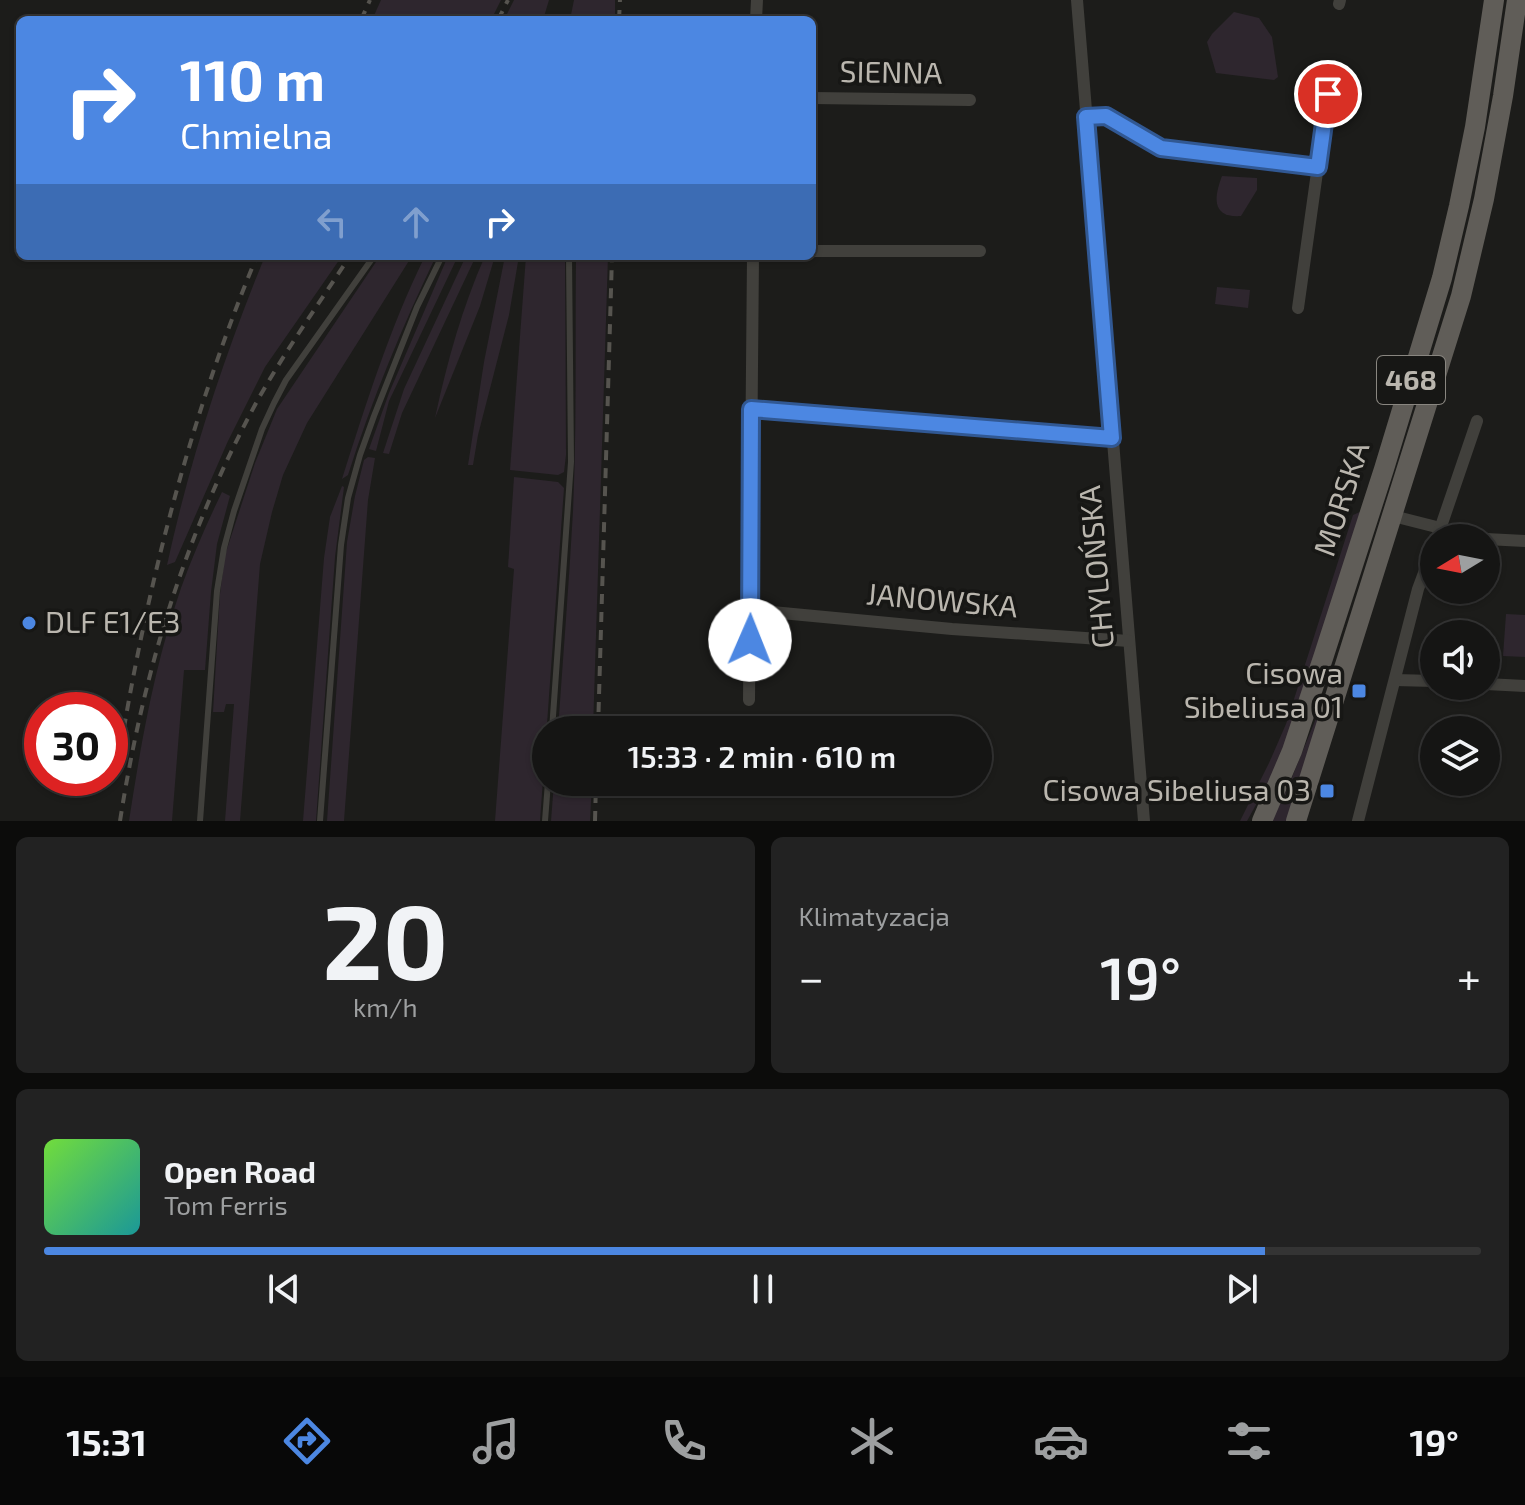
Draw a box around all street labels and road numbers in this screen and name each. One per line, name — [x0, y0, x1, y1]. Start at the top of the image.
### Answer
street label: SIENNA — [840, 52, 943, 90]
road number: 468 — [1377, 356, 1445, 404]
street label: MORSKA — [1305, 436, 1376, 560]
street label: CHYLOŃSKA — [1070, 484, 1120, 650]
street label: JANOWSKA — [865, 574, 1020, 624]

